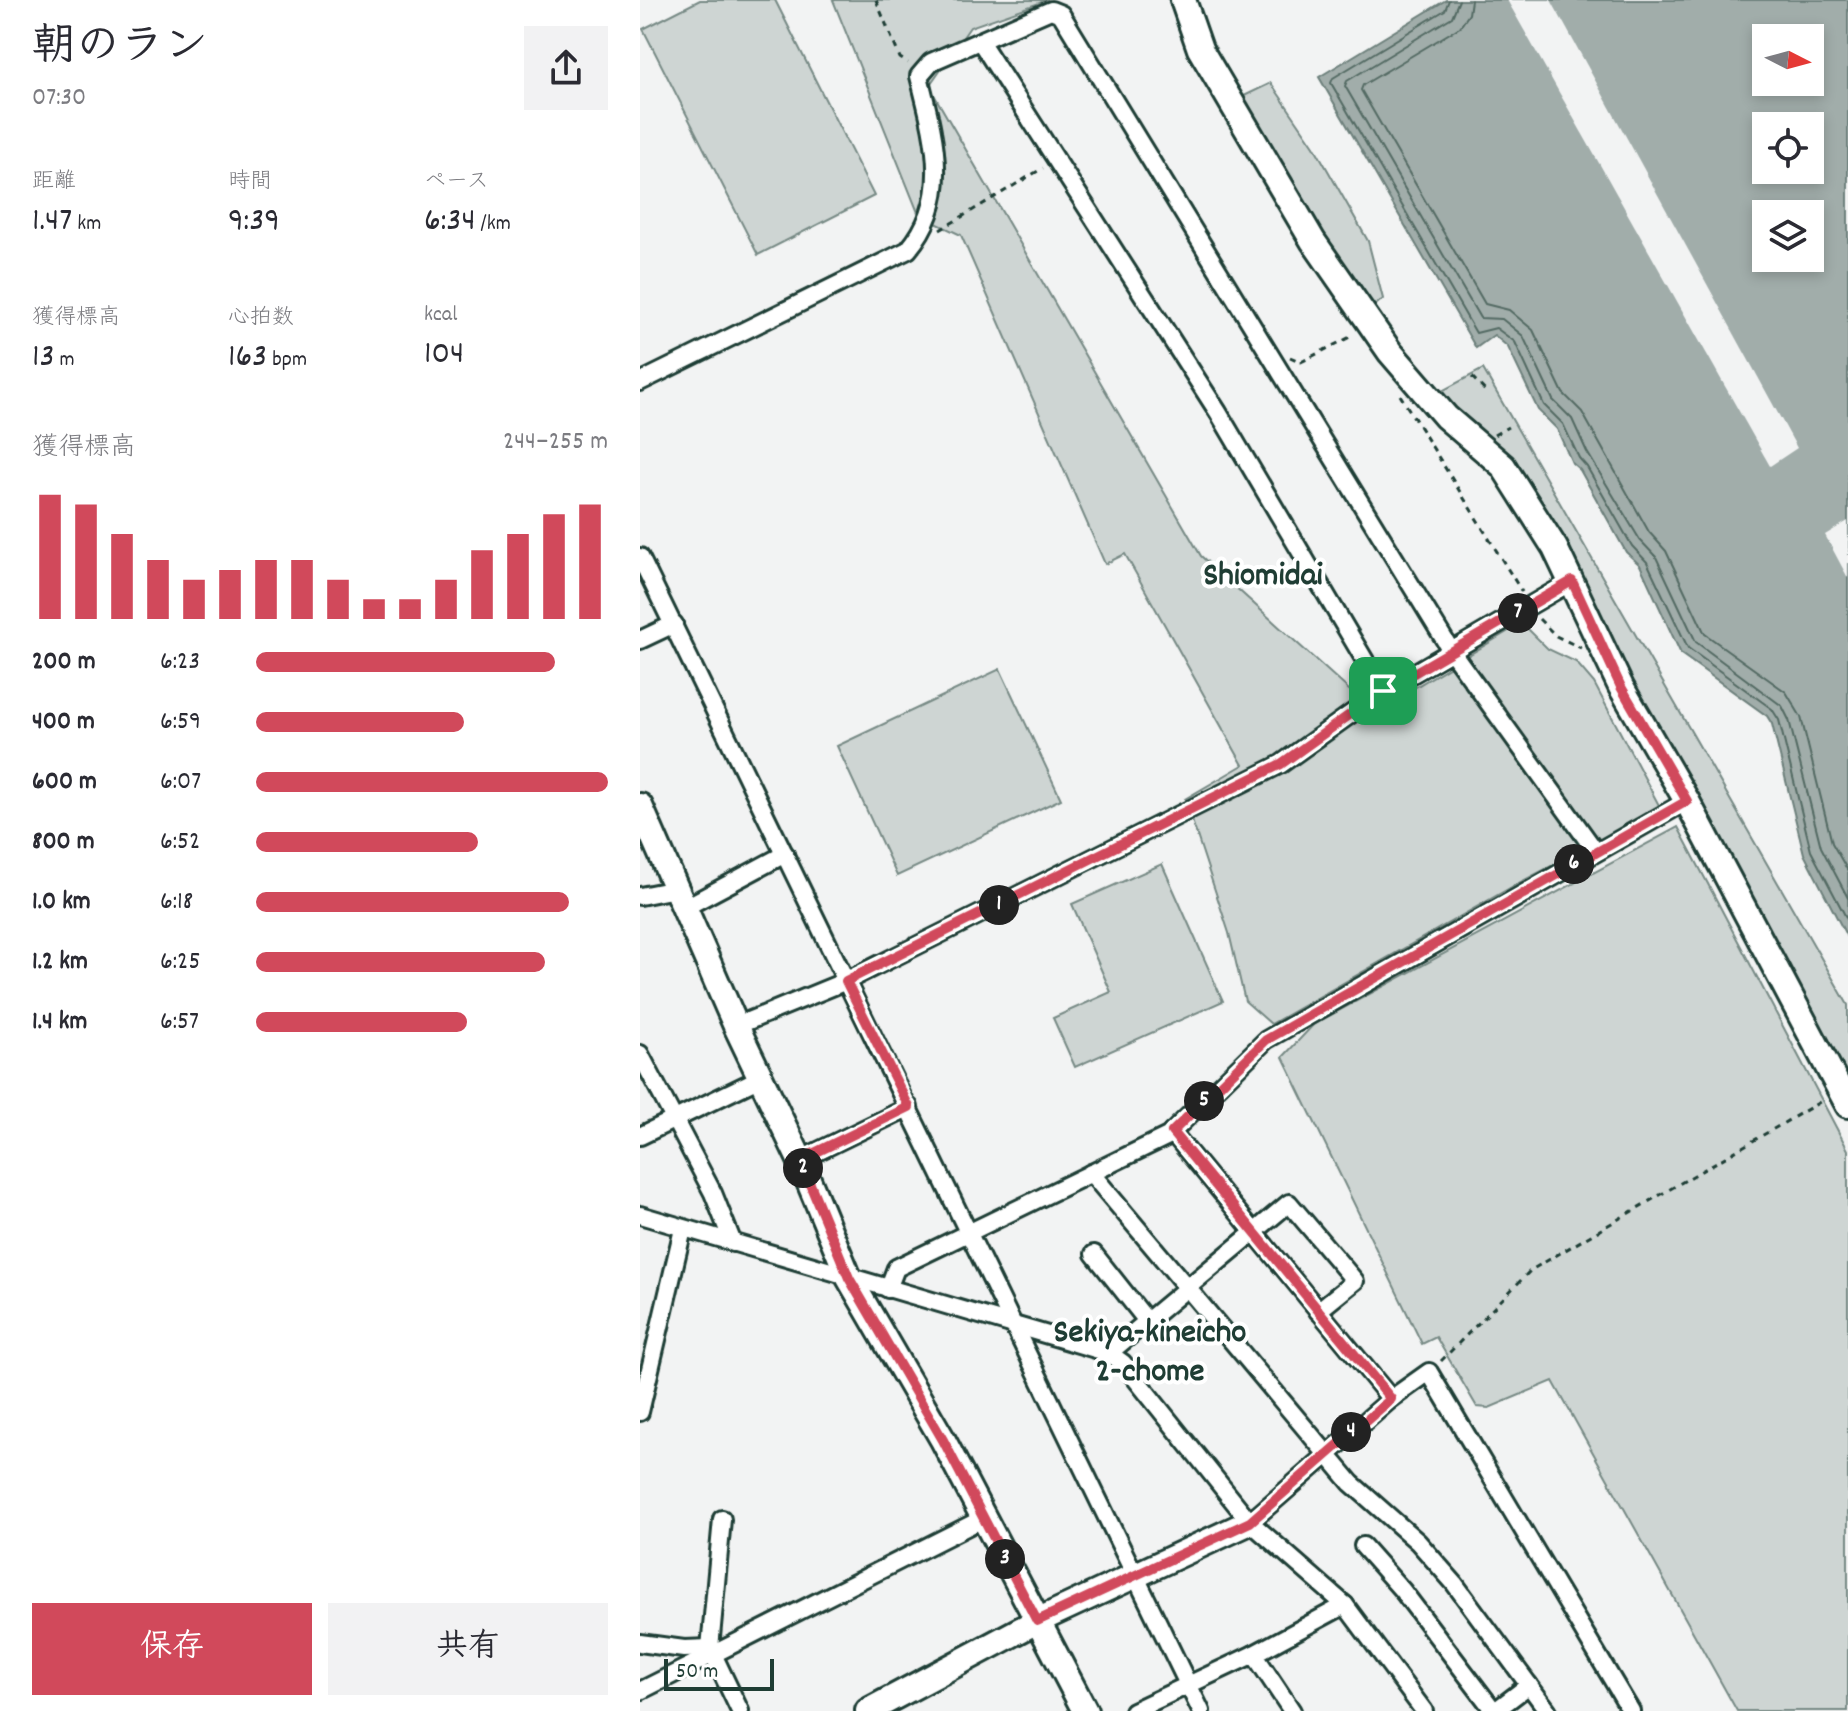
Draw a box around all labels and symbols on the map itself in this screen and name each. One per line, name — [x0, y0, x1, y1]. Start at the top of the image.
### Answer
north arrow — [1752, 24, 1824, 96]
district label: Shiomidai — [1203, 553, 1324, 602]
pin: 7 — [1498, 593, 1538, 633]
pin — [1349, 657, 1417, 725]
pin: 6 — [1554, 844, 1594, 884]
pin: 1 — [979, 885, 1019, 925]
pin: 5 — [1184, 1081, 1224, 1121]
pin: 2 — [783, 1148, 823, 1188]
district label: Sekiya-kineicho 2-chome — [1054, 1310, 1246, 1398]
pin: 4 — [1331, 1412, 1371, 1452]
pin: 3 — [985, 1539, 1025, 1579]
scale bar — [664, 1655, 774, 1691]

